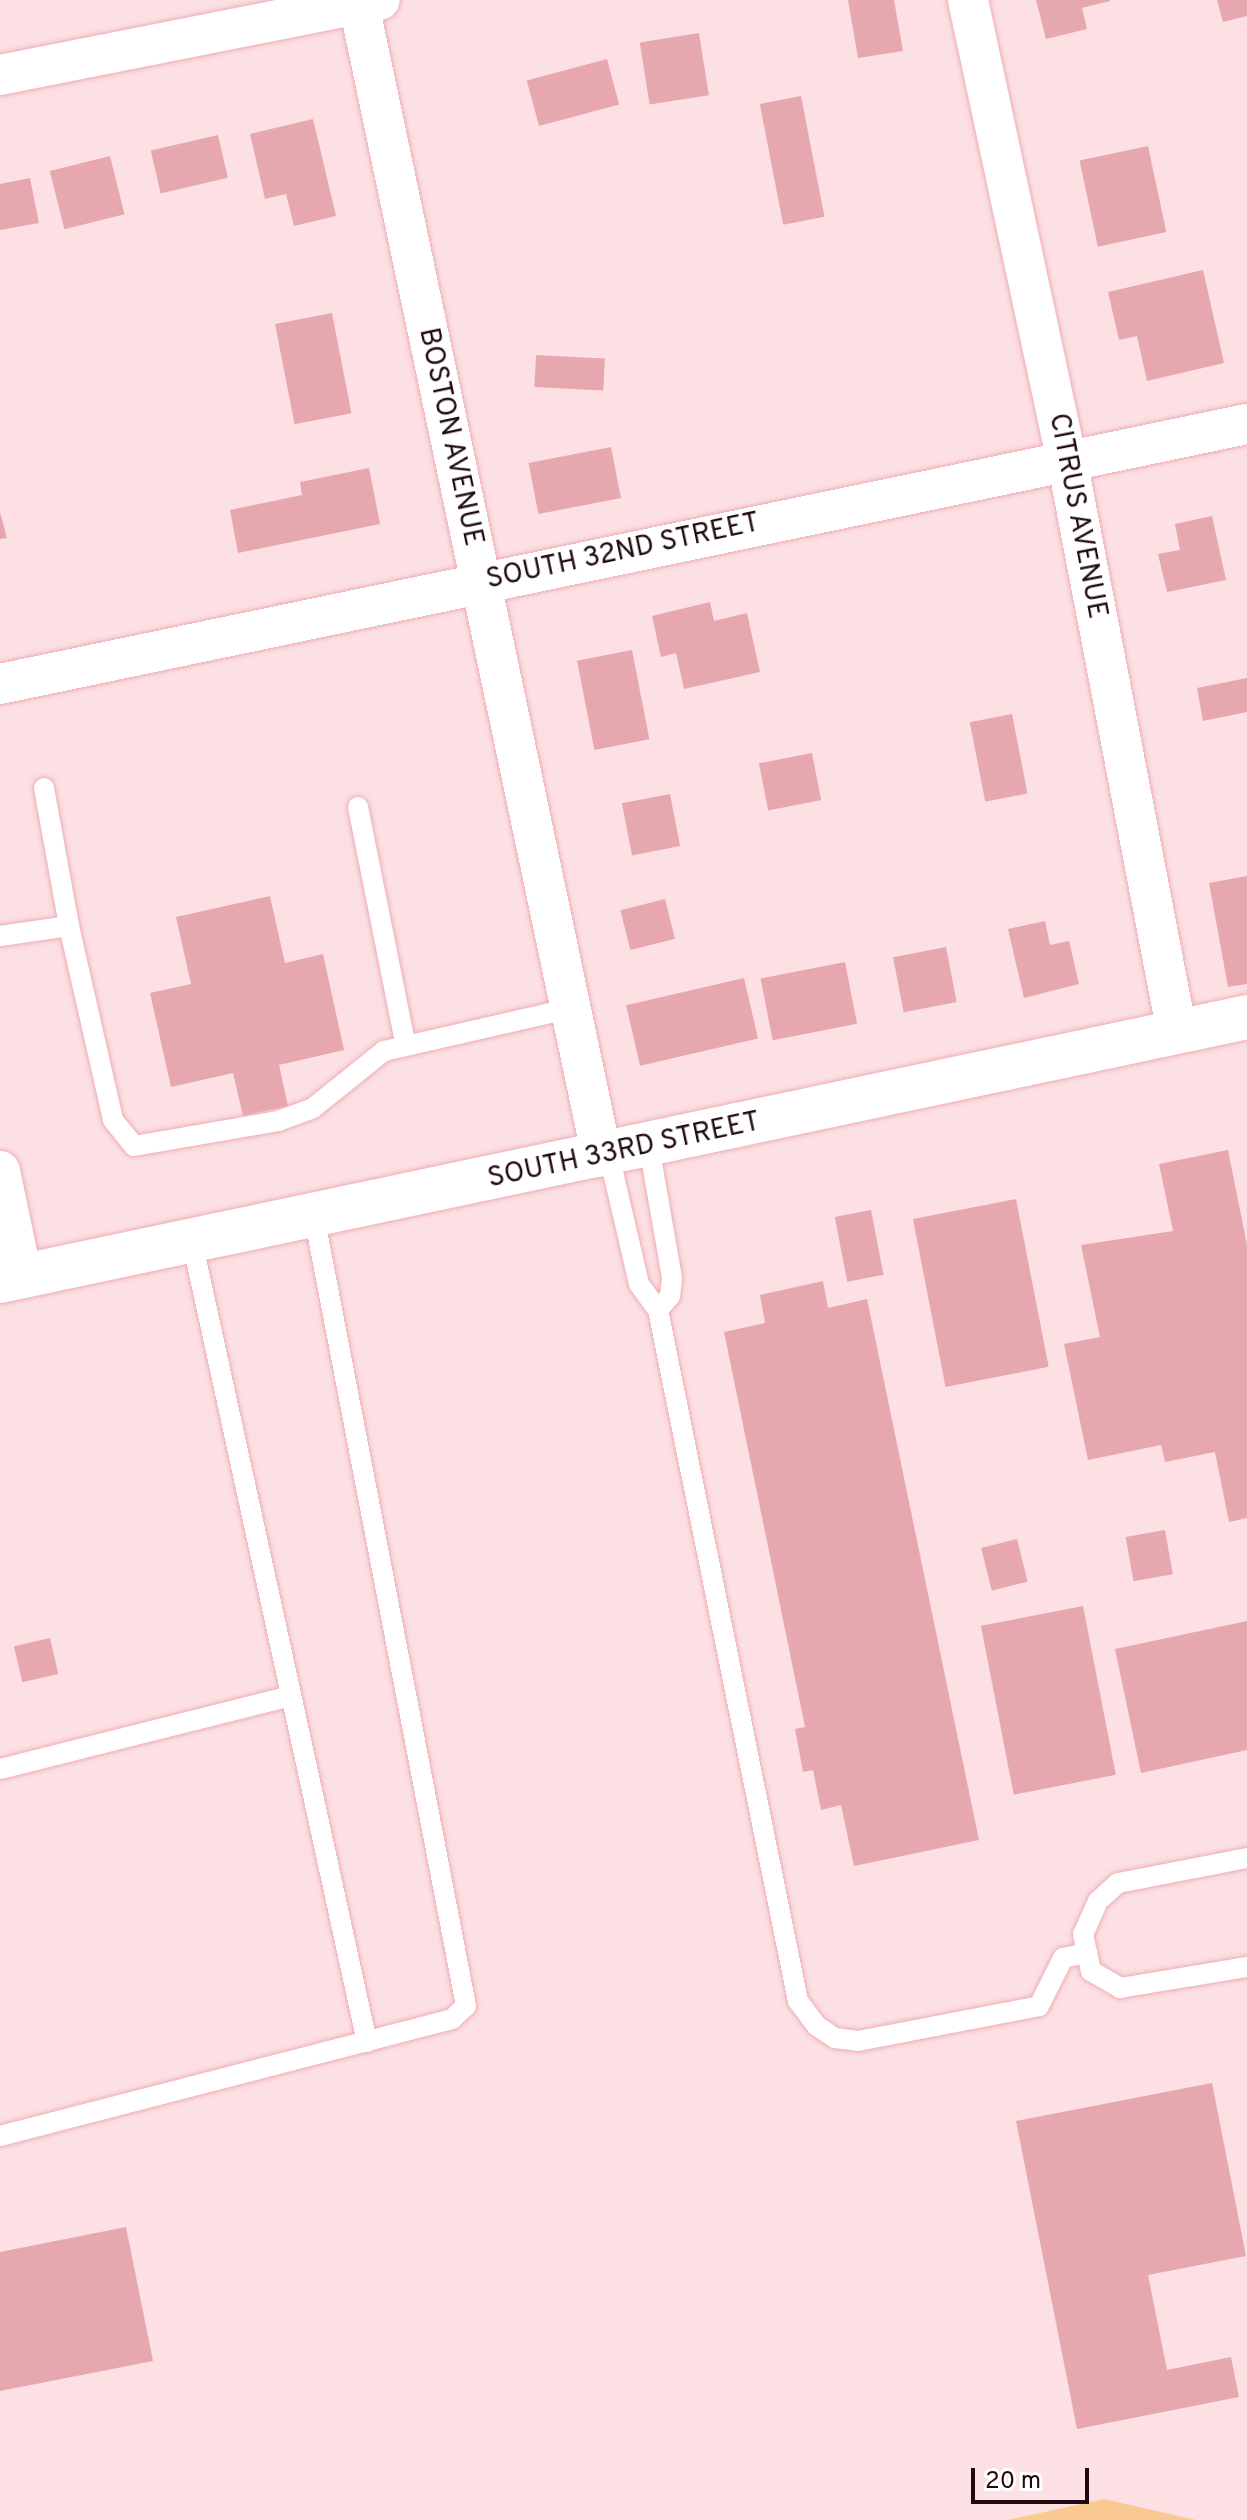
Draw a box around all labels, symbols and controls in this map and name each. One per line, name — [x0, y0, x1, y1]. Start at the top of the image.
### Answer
street label: BOSTON AVENUE — [410, 324, 490, 550]
street label: CITRUS AVENUE — [1041, 410, 1113, 622]
street label: SOUTH 32ND STREET — [483, 507, 763, 597]
street label: SOUTH 33RD STREET — [485, 1106, 763, 1196]
scale bar — [975, 2452, 1093, 2502]
text: 20 m — [985, 2467, 1041, 2497]

